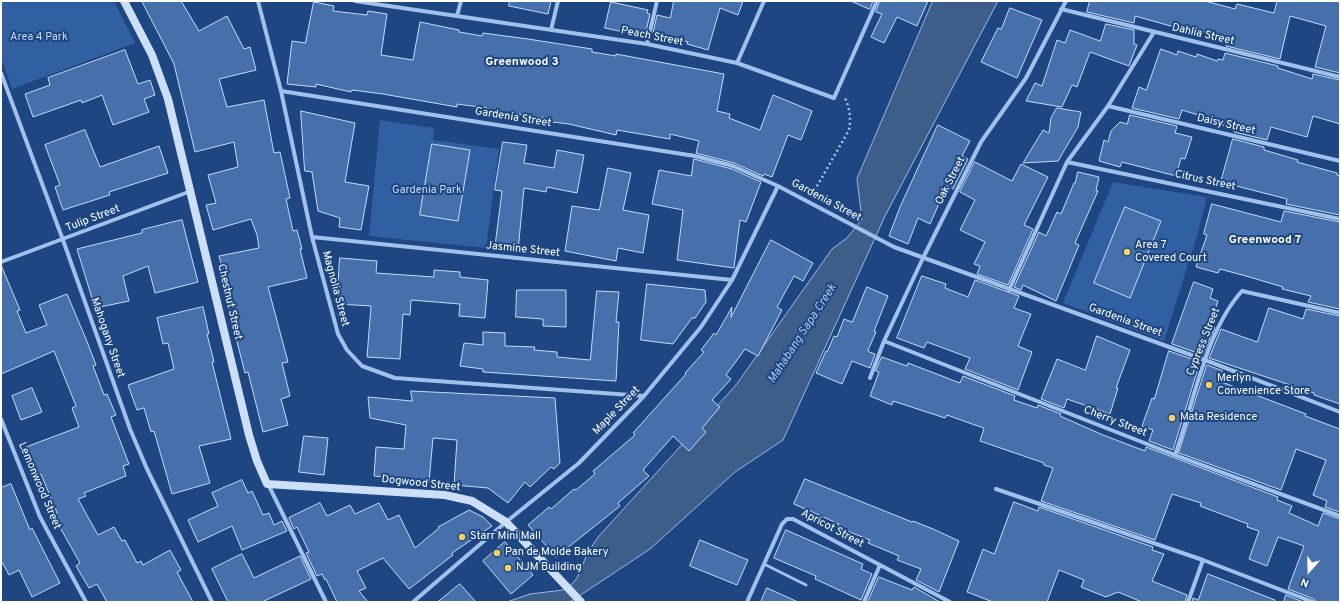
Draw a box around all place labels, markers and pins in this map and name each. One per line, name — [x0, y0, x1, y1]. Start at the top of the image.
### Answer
place label: Area 7 Covered Court — [1135, 239, 1207, 265]
marker: Area 7 Covered Court — [1122, 247, 1132, 257]
place label: Merlyn Convenience Store — [1217, 372, 1310, 398]
marker: Merlyn Convenience Store — [1204, 380, 1214, 390]
place label: Mata Residence — [1180, 411, 1257, 425]
marker: Mata Residence — [1167, 413, 1177, 423]
place label: Starr Mini Mall — [470, 530, 541, 544]
marker: Starr Mini Mall — [457, 532, 467, 542]
place label: Pan de Molde Bakery — [505, 546, 609, 560]
marker: Pan de Molde Bakery — [492, 548, 502, 558]
place label: NJM Building — [516, 561, 582, 575]
marker: NJM Building — [503, 563, 513, 573]

